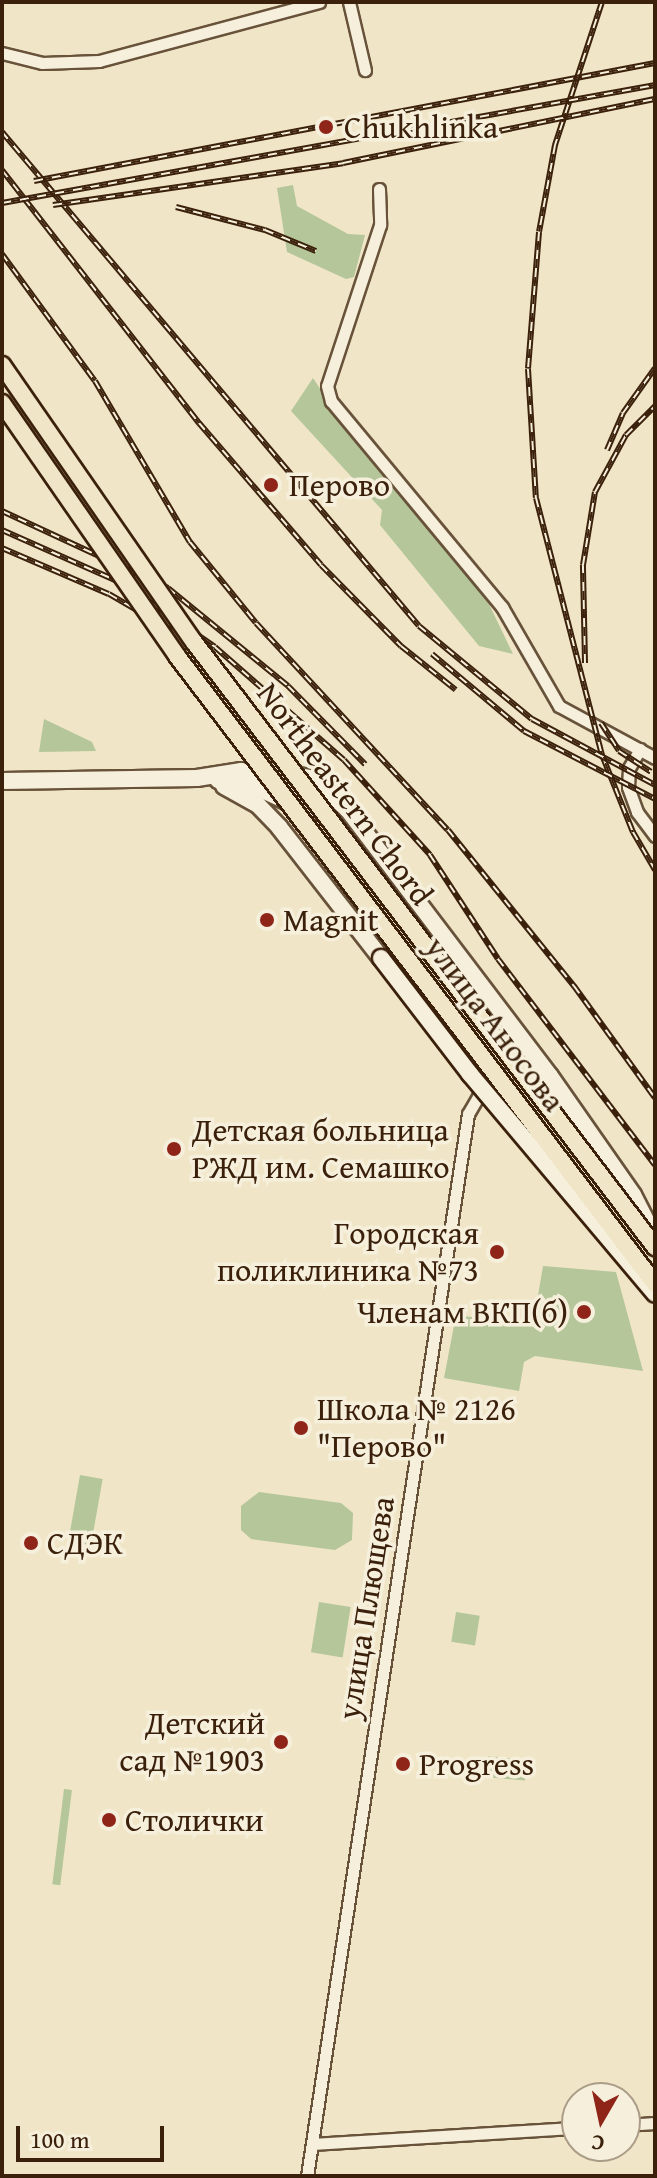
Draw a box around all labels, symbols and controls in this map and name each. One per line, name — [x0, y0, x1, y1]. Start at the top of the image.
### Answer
place label: Chukhlinka — [344, 108, 498, 146]
marker: Chukhlinka — [315, 116, 337, 138]
place label: Перово — [289, 466, 390, 504]
marker: Перово — [260, 474, 282, 496]
street label: Northeastern Chord — [249, 675, 441, 913]
place label: Magnit — [283, 901, 379, 939]
marker: Magnit — [258, 911, 276, 929]
street label: улица Аносова — [417, 929, 573, 1119]
place label: Детская больница РЖД им. Семашко — [192, 1112, 450, 1187]
marker: Детская больница РЖД им. Семашко — [163, 1138, 185, 1160]
place label: Городская поликлиника №73 — [217, 1215, 479, 1290]
marker: Городская поликлиника №73 — [486, 1241, 508, 1263]
place label: Членам ВКП(б) — [357, 1293, 568, 1331]
marker: Членам ВКП(б) — [575, 1303, 593, 1321]
place label: Школа № 2126 "Перово" — [317, 1391, 516, 1466]
marker: Школа № 2126 "Перово" — [292, 1419, 310, 1437]
street label: улица Плющева — [329, 1494, 403, 1722]
place label: СДЭК — [47, 1524, 123, 1562]
marker: СДЭК — [22, 1534, 40, 1552]
place label: Детский сад №1903 — [119, 1705, 265, 1780]
marker: Детский сад №1903 — [272, 1733, 290, 1751]
place label: Progress — [419, 1745, 534, 1783]
marker: Progress — [394, 1755, 412, 1773]
place label: Столички — [125, 1801, 264, 1839]
marker: Столички — [100, 1811, 118, 1829]
north arrow — [561, 2082, 641, 2162]
scale bar — [20, 2110, 168, 2160]
text: 100 m — [30, 2122, 90, 2157]
text: С — [589, 2127, 606, 2161]

